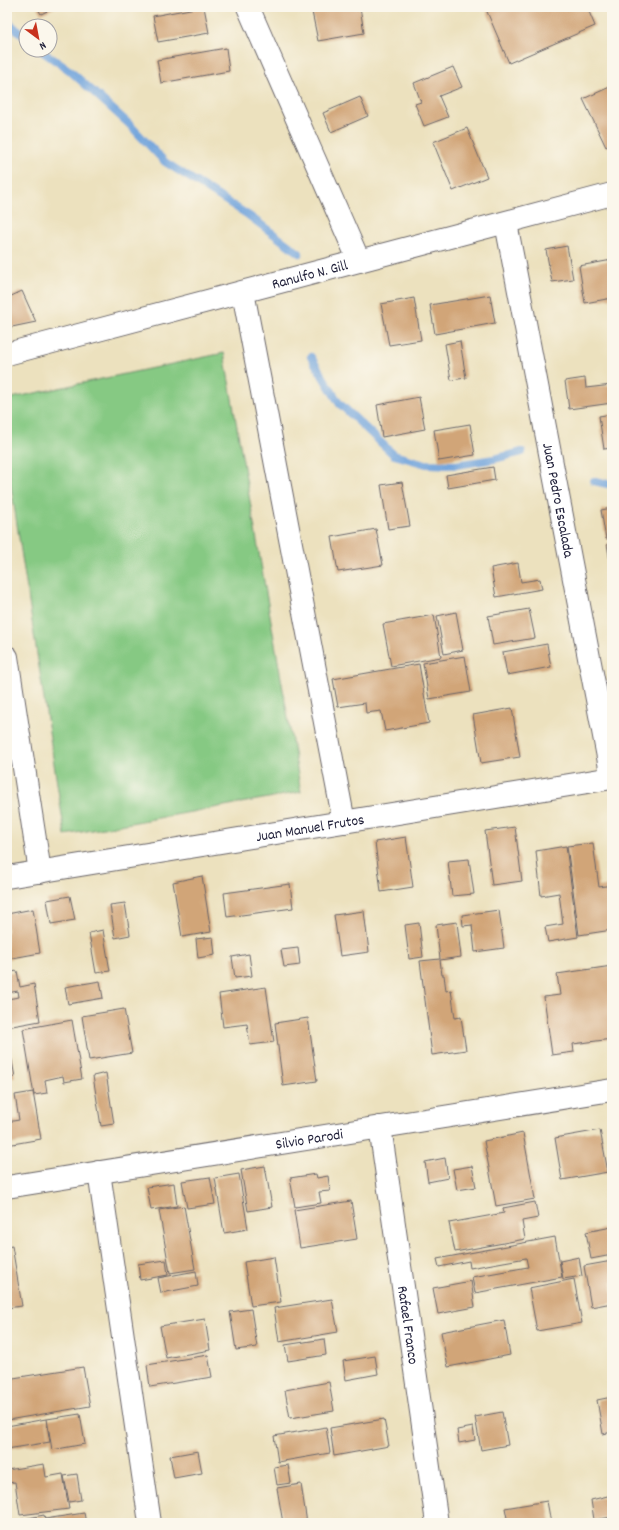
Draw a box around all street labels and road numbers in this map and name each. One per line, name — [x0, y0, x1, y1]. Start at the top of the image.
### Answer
street label: Ranulfo N. Gill — [270, 255, 351, 296]
street label: Juan Pedro Escalada — [535, 441, 579, 561]
street label: Juan Manuel Frutos — [254, 810, 366, 849]
street label: Silvio Parodi — [274, 1124, 345, 1157]
street label: Rafael Franco — [390, 1284, 423, 1366]

